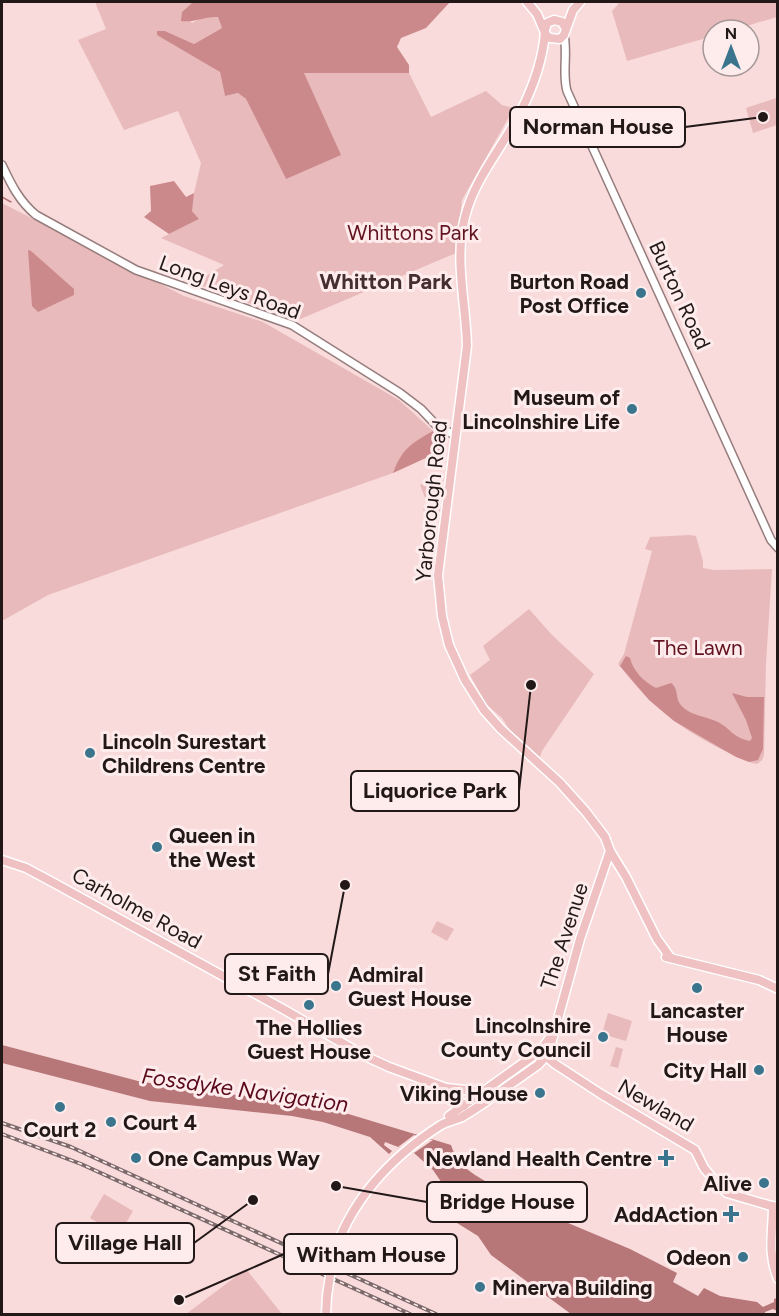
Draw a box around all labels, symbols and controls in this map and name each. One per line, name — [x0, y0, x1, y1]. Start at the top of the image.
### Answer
north arrow — [701, 18, 761, 78]
text: N — [725, 24, 737, 43]
callout: Norman House — [510, 107, 685, 147]
text: Norman House — [523, 113, 674, 140]
park label: Whittons Park — [347, 220, 480, 245]
street label: Burton Road — [644, 237, 716, 353]
street label: Long Leys Road — [156, 250, 304, 324]
district label: Whitton Park — [320, 268, 453, 295]
place label: Burton Road Post Office — [509, 269, 629, 318]
marker: Burton Road Post Office — [634, 286, 648, 300]
place label: Museum of Lincolnshire Life — [462, 385, 621, 434]
marker: Museum of Lincolnshire Life — [625, 402, 639, 416]
street label: Yarborough Road — [410, 419, 452, 583]
park label: The Lawn — [653, 635, 743, 660]
place label: Lincoln Surestart Childrens Centre — [102, 729, 266, 778]
marker: Lincoln Surestart Childrens Centre — [83, 746, 97, 760]
callout: Liquorice Park — [351, 771, 519, 811]
text: Liquorice Park — [363, 777, 507, 804]
place label: Queen in the West — [169, 823, 256, 872]
marker: Queen in the West — [150, 840, 164, 854]
street label: Carholme Road — [68, 862, 206, 954]
street label: The Avenue — [535, 879, 593, 993]
callout: St Faith — [225, 954, 328, 994]
text: St Faith — [238, 960, 316, 987]
place label: Admiral Guest House — [348, 962, 472, 1011]
marker: Admiral Guest House — [329, 979, 343, 993]
marker: Lancaster House — [690, 981, 704, 995]
marker: The Hollies Guest House — [302, 998, 316, 1012]
place label: Lancaster House — [650, 998, 744, 1047]
place label: Lincolnshire County Council — [441, 1013, 591, 1062]
place label: The Hollies Guest House — [247, 1015, 371, 1064]
marker: Lincolnshire County Council — [596, 1030, 610, 1044]
place label: City Hall — [663, 1058, 747, 1083]
water label: Fossdyke Navigation — [140, 1062, 350, 1118]
marker: City Hall — [752, 1063, 766, 1077]
street label: Newland — [614, 1073, 698, 1137]
place label: Viking House — [400, 1081, 528, 1106]
marker: Viking House — [533, 1086, 547, 1100]
marker: Court 2 — [53, 1100, 67, 1114]
place label: Court 4 — [123, 1110, 197, 1135]
marker: Court 4 — [104, 1115, 118, 1129]
place label: Court 2 — [24, 1117, 96, 1142]
place label: One Campus Way — [148, 1146, 321, 1171]
place label: Newland Health Centre — [425, 1146, 652, 1171]
marker: Newland Health Centre — [657, 1149, 675, 1167]
marker: One Campus Way — [129, 1151, 143, 1165]
place label: Alive — [703, 1171, 752, 1196]
marker: Alive — [757, 1176, 771, 1190]
callout: Bridge House — [427, 1182, 587, 1222]
text: Bridge House — [439, 1188, 575, 1215]
place label: AddAction — [614, 1202, 718, 1227]
marker: AddAction — [722, 1205, 740, 1223]
callout: Village Hall — [56, 1223, 194, 1263]
text: Village Hall — [68, 1229, 182, 1256]
callout: Witham House — [284, 1234, 457, 1274]
text: Witham House — [296, 1241, 446, 1268]
place label: Odeon — [666, 1245, 731, 1270]
marker: Odeon — [736, 1250, 750, 1264]
place label: Minerva Building — [492, 1275, 653, 1300]
marker: Minerva Building — [473, 1280, 487, 1294]

